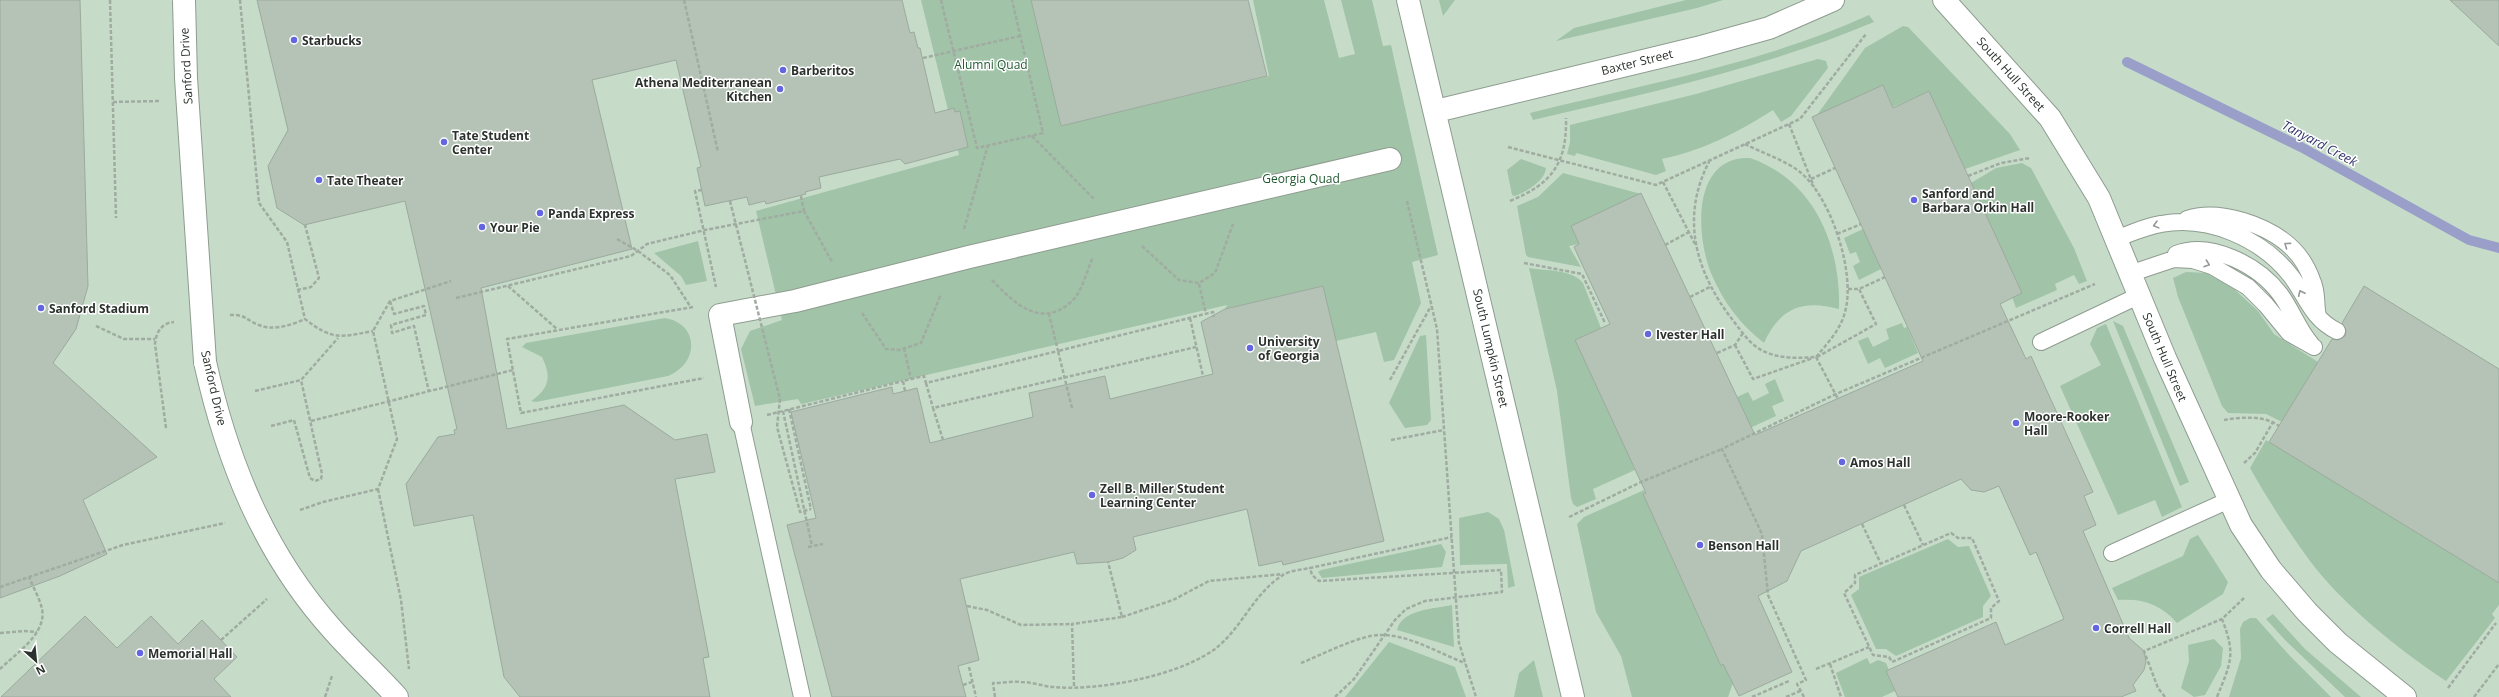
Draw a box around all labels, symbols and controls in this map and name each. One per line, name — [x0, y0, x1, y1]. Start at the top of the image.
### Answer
street label: Sanford Drive — [175, 27, 196, 105]
place label: Starbucks — [302, 32, 362, 49]
street label: South Hull Street — [1973, 33, 2049, 115]
marker: Starbucks — [289, 35, 299, 45]
street label: Baxter Street — [1599, 45, 1675, 79]
park label: Alumni Quad — [954, 56, 1028, 73]
place label: Barberitos — [791, 62, 854, 79]
marker: Barberitos — [778, 65, 788, 75]
place label: Athena Mediterranean Kitchen — [635, 74, 772, 105]
marker: Athena Mediterranean Kitchen — [775, 84, 785, 94]
water label: Tanyard Creek — [2279, 116, 2361, 171]
place label: Tate Student Center — [452, 127, 529, 158]
marker: Tate Student Center — [439, 137, 449, 147]
park label: Georgia Quad — [1262, 170, 1340, 187]
place label: Tate Theater — [327, 172, 404, 189]
marker: Tate Theater — [314, 175, 324, 185]
place label: Sanford and Barbara Orkin Hall — [1922, 185, 2034, 216]
marker: Sanford and Barbara Orkin Hall — [1909, 195, 1919, 205]
place label: Panda Express — [548, 205, 634, 222]
marker: Panda Express — [535, 208, 545, 218]
place label: Your Pie — [490, 219, 540, 236]
one-way arrow — [2152, 221, 2159, 229]
marker: Your Pie — [477, 222, 487, 232]
one-way arrow — [2284, 242, 2291, 250]
one-way arrow — [2203, 260, 2210, 268]
street label: South Lumpkin Street — [1469, 287, 1513, 409]
one-way arrow — [2298, 290, 2306, 297]
place label: Sanford Stadium — [49, 300, 149, 317]
marker: Sanford Stadium — [36, 303, 46, 313]
street label: South Hull Street — [2139, 310, 2191, 404]
place label: Ivester Hall — [1656, 326, 1724, 343]
marker: Ivester Hall — [1643, 329, 1653, 339]
place label: University of Georgia — [1258, 333, 1320, 364]
marker: University of Georgia — [1245, 343, 1255, 353]
street label: Sanford Drive — [197, 349, 231, 427]
place label: Moore-Rooker Hall — [2024, 408, 2110, 439]
marker: Moore-Rooker Hall — [2011, 418, 2021, 428]
place label: Amos Hall — [1850, 454, 1910, 471]
marker: Amos Hall — [1837, 457, 1847, 467]
place label: Zell B. Miller Student Learning Center — [1100, 480, 1225, 511]
marker: Zell B. Miller Student Learning Center — [1087, 490, 1097, 500]
place label: Benson Hall — [1708, 537, 1779, 554]
marker: Benson Hall — [1695, 540, 1705, 550]
place label: Correll Hall — [2104, 620, 2171, 637]
marker: Correll Hall — [2091, 623, 2101, 633]
north arrow — [16, 641, 56, 681]
place label: Memorial Hall — [148, 645, 233, 662]
marker: Memorial Hall — [135, 648, 145, 658]
text: N — [33, 662, 48, 679]

